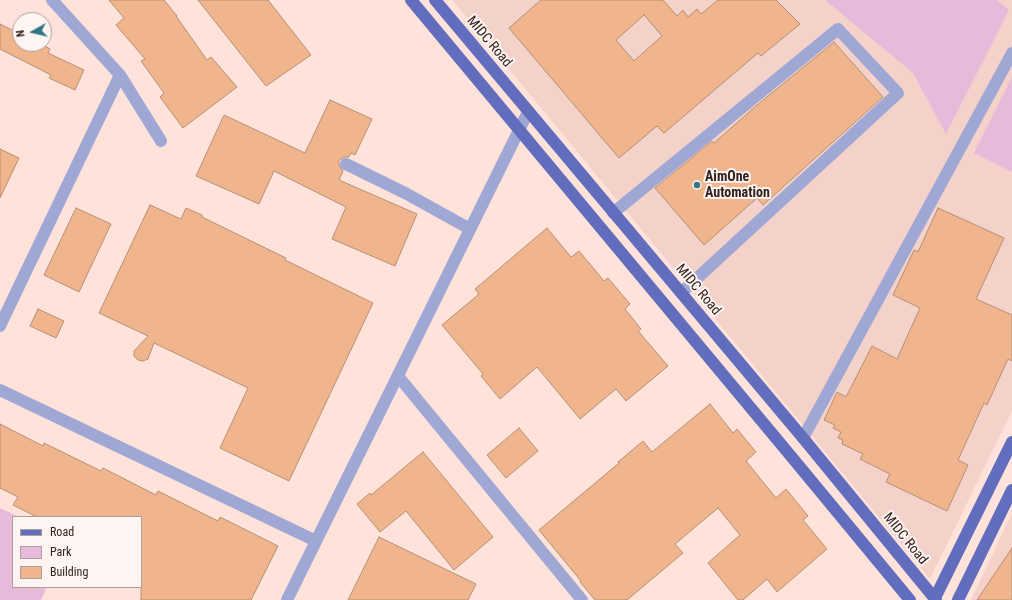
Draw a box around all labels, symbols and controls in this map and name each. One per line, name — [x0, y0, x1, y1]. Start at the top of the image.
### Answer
north arrow — [12, 12, 52, 52]
street label: MIDC Road — [463, 13, 515, 71]
text: N — [14, 29, 28, 38]
place label: AimOne Automation — [705, 169, 770, 202]
marker: AimOne Automation — [692, 180, 702, 190]
street label: MIDC Road — [672, 261, 724, 319]
street label: MIDC Road — [879, 510, 931, 568]
legend — [12, 516, 142, 588]
text: Road — [50, 525, 74, 539]
text: Park — [50, 545, 71, 559]
text: Building — [50, 565, 88, 579]

